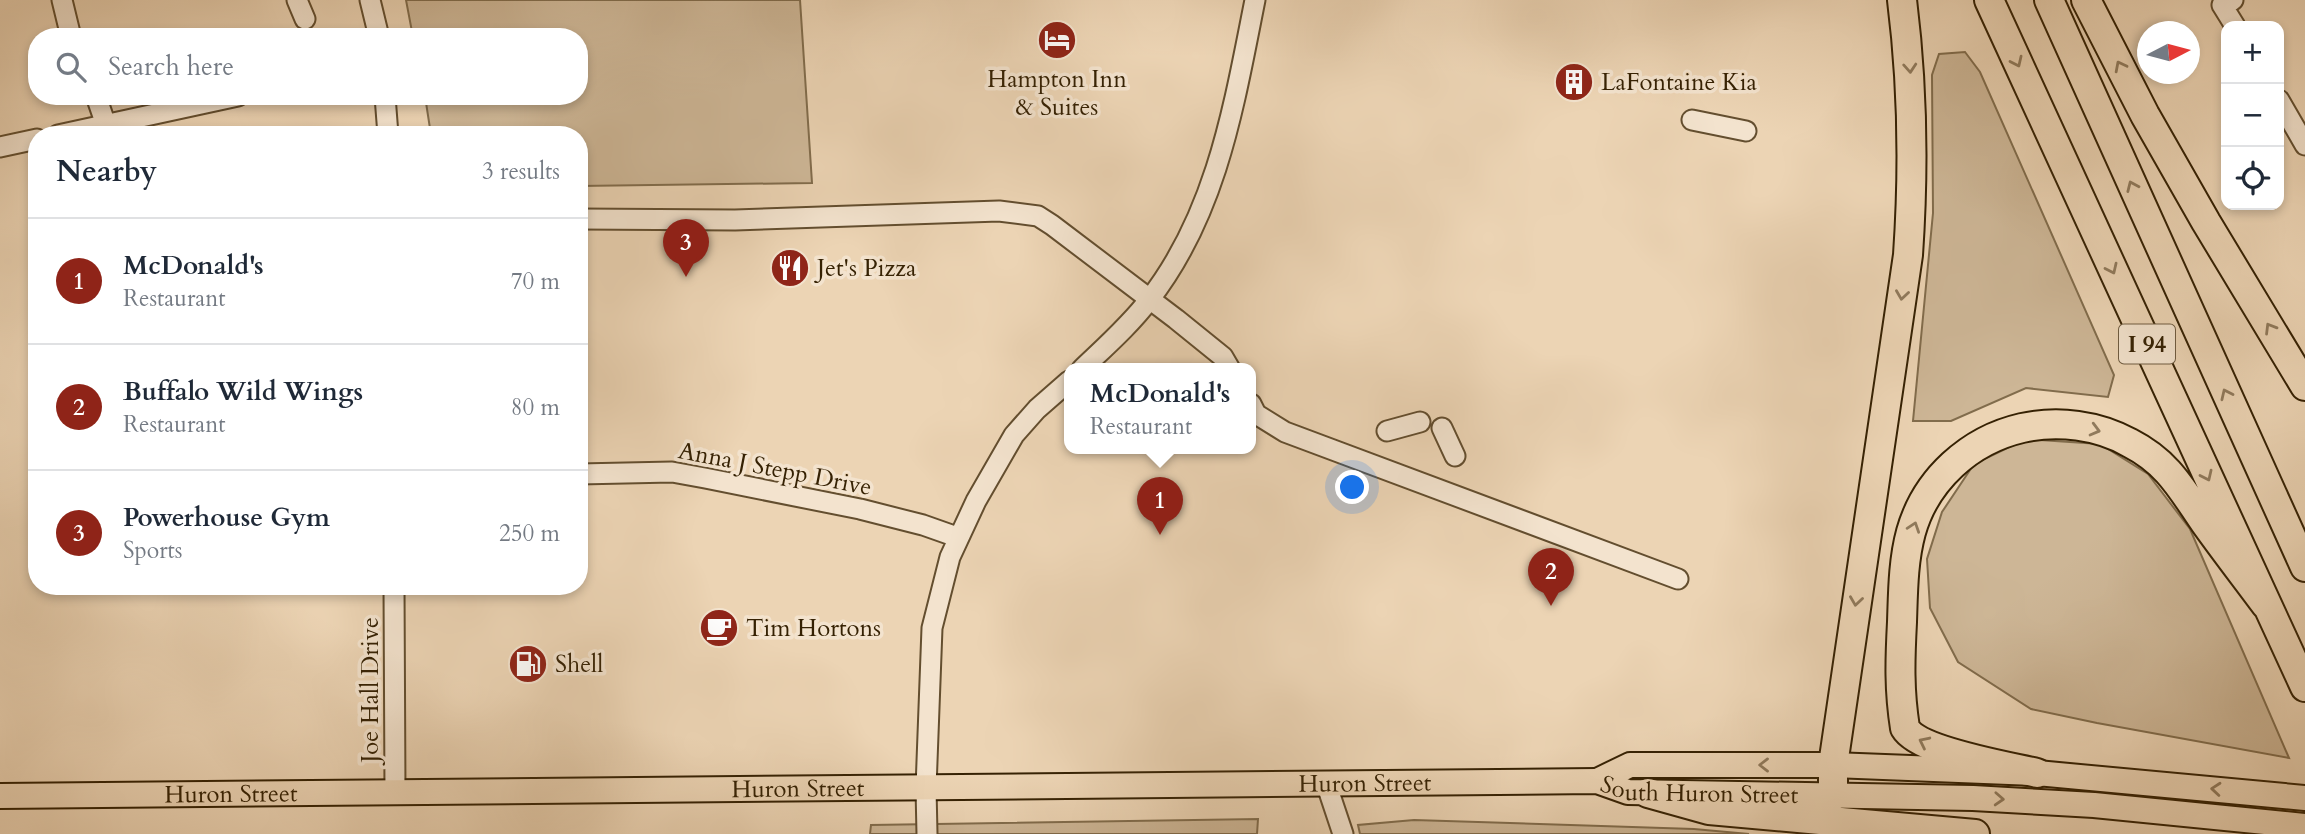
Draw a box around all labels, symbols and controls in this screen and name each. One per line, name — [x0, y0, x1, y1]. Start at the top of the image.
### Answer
hotel icon: Hampton Inn & Suites — [1036, 19, 1078, 61]
north arrow — [2137, 21, 2200, 84]
map controls — [2221, 21, 2284, 210]
button: + — [2221, 21, 2284, 84]
search box — [28, 28, 588, 105]
icon: search — [52, 48, 90, 86]
text: Search here — [108, 49, 234, 84]
one-way arrow — [2009, 55, 2023, 67]
building icon: LaFontaine Kia — [1553, 61, 1595, 103]
one-way arrow — [2115, 61, 2129, 74]
place label: Hampton Inn & Suites — [987, 63, 1127, 124]
one-way arrow — [1902, 63, 1917, 74]
place label: LaFontaine Kia — [1601, 66, 1757, 99]
button: − — [2221, 84, 2284, 147]
button: locate — [2221, 147, 2284, 210]
text: Nearby — [56, 151, 157, 192]
text: 3 results — [482, 156, 560, 187]
one-way arrow — [2126, 181, 2140, 194]
pin: 3 — [663, 219, 709, 277]
restaurant icon: Jet's Pizza — [769, 247, 811, 289]
text: McDonald's — [123, 248, 264, 283]
place label: Jet's Pizza — [814, 252, 917, 285]
one-way arrow — [2104, 262, 2118, 274]
text: 1 — [73, 266, 85, 297]
text: 70 m — [511, 266, 560, 297]
text: Restaurant — [123, 283, 226, 314]
one-way arrow — [1895, 289, 1910, 300]
one-way arrow — [2265, 322, 2278, 335]
road number: I 94 — [2119, 324, 2175, 364]
popup — [1064, 363, 1256, 454]
text: Buffalo Wild Wings — [123, 374, 363, 409]
text: McDonald's — [1090, 376, 1230, 411]
one-way arrow — [2220, 389, 2234, 401]
text: 2 — [73, 392, 85, 423]
text: 80 m — [511, 392, 560, 423]
text: Restaurant — [123, 409, 226, 440]
text: Restaurant — [1090, 411, 1192, 442]
one-way arrow — [2089, 421, 2101, 436]
street label: Anna J Stepp Drive — [676, 434, 874, 504]
one-way arrow — [2199, 469, 2213, 481]
your location — [1335, 470, 1369, 504]
pin: 1 — [1137, 477, 1183, 535]
text: Powerhouse Gym — [123, 500, 330, 535]
text: 3 — [73, 518, 85, 549]
text: 250 m — [499, 518, 560, 549]
one-way arrow — [1906, 521, 1920, 533]
text: Sports — [123, 535, 183, 566]
pin: 2 — [1528, 548, 1574, 606]
one-way arrow — [1849, 595, 1864, 607]
cafe icon: Tim Hortons — [698, 607, 740, 649]
place label: Tim Hortons — [746, 612, 881, 645]
street label: Joe Hall Drive — [354, 617, 387, 766]
fuel station icon: Shell — [507, 643, 549, 685]
place label: Shell — [555, 648, 603, 681]
one-way arrow — [1919, 736, 1931, 750]
one-way arrow — [1759, 757, 1769, 773]
street label: Huron Street — [1298, 766, 1432, 800]
street label: South Huron Street — [1596, 767, 1799, 811]
street label: Huron Street — [731, 771, 865, 806]
street label: Huron Street — [164, 777, 298, 811]
one-way arrow — [2210, 782, 2221, 797]
one-way arrow — [1994, 791, 2005, 806]

